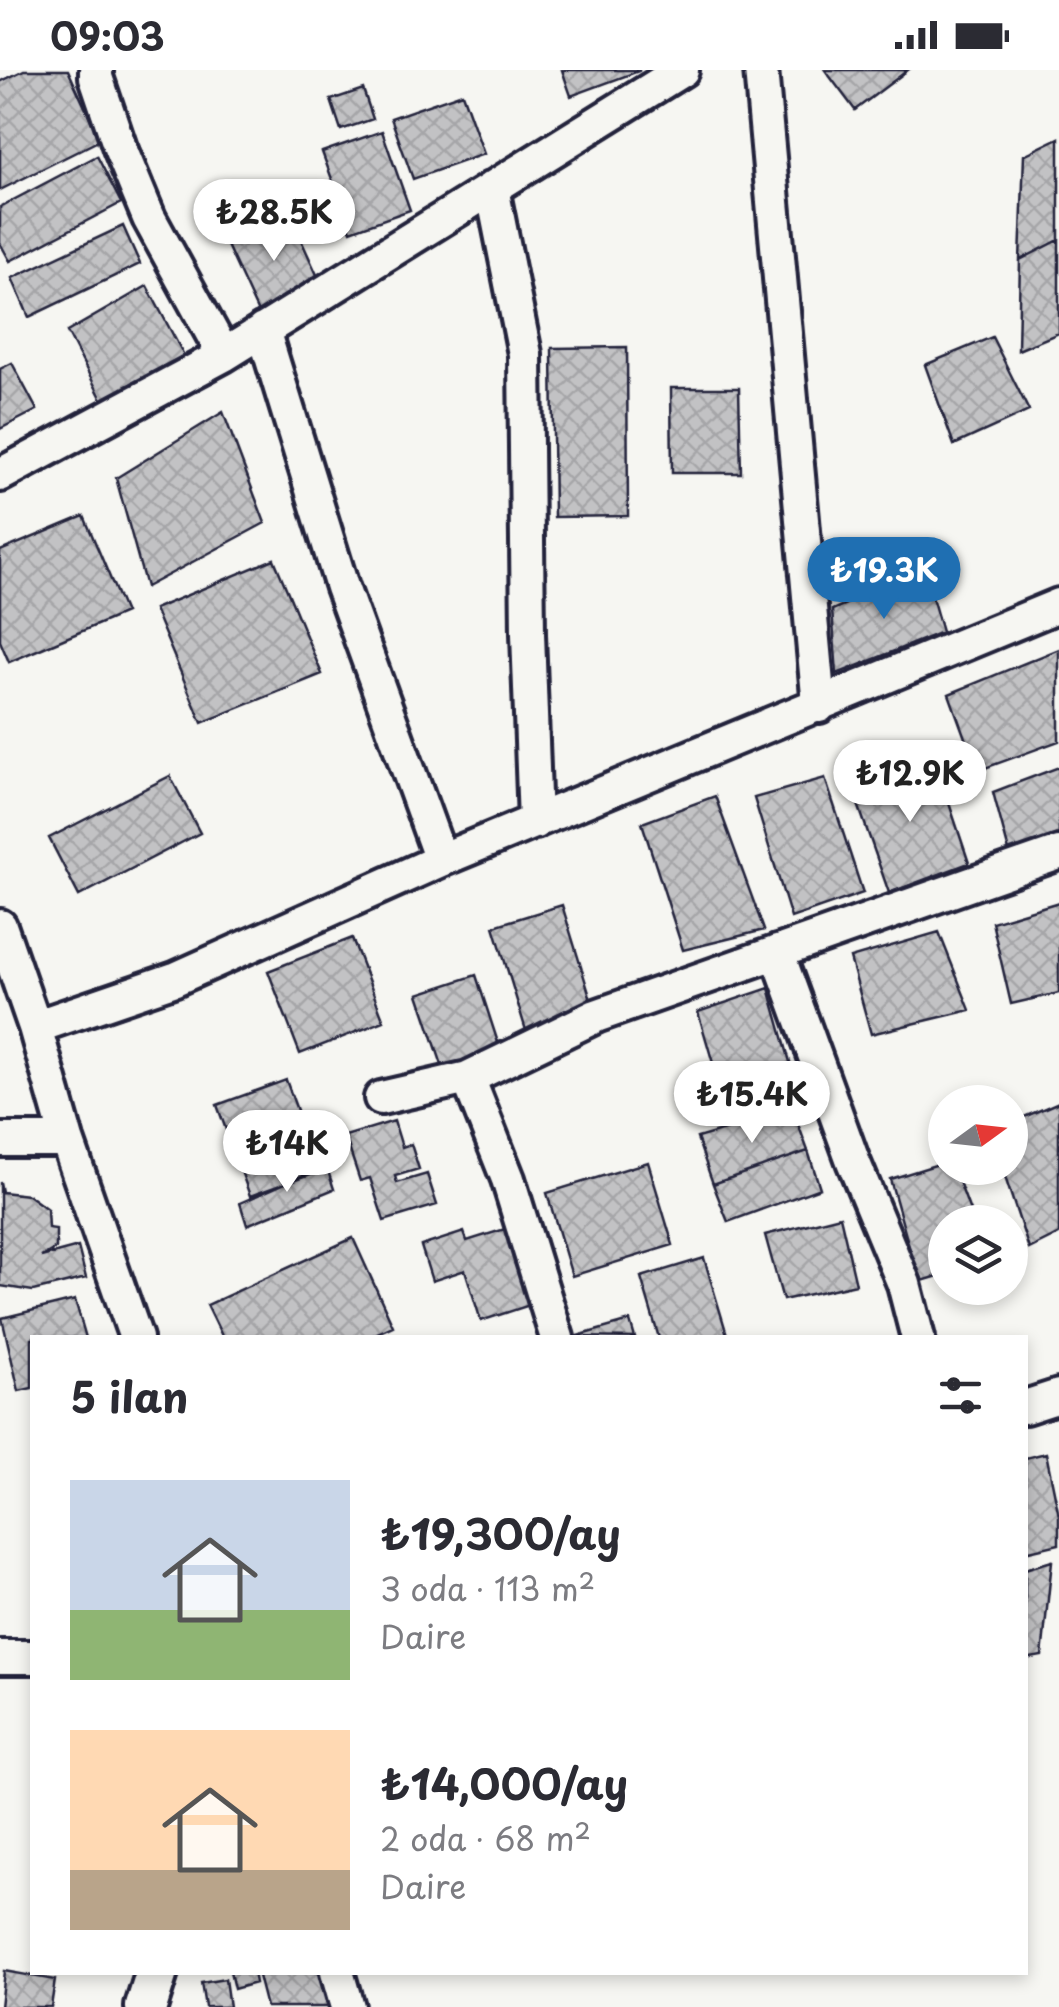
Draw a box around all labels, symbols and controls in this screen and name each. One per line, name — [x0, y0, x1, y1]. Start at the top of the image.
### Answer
text: 09:03 — [50, 7, 165, 64]
pin: ₺28.5K — [193, 179, 355, 264]
text: ₺28.5K — [215, 187, 333, 235]
pin: ₺19.3K — [803, 537, 965, 622]
text: ₺19.3K — [829, 545, 939, 593]
pin: ₺12.9K — [829, 740, 991, 825]
text: ₺12.9K — [855, 748, 965, 796]
pin: ₺15.4K — [671, 1061, 833, 1146]
text: ₺15.4K — [696, 1069, 808, 1117]
north arrow — [928, 1085, 1028, 1185]
map controls — [928, 1085, 1028, 1305]
pin: ₺14K — [228, 1110, 346, 1195]
text: ₺14K — [245, 1118, 329, 1166]
button: layers — [928, 1205, 1028, 1305]
text: 5 ilan — [70, 1364, 188, 1427]
icon: filters — [933, 1368, 988, 1423]
text: ₺19,300/ay — [380, 1501, 621, 1564]
icon: home — [150, 1520, 270, 1640]
text: 3 oda · 113 m² — [380, 1564, 595, 1612]
text: Daire — [380, 1612, 466, 1660]
text: ₺14,000/ay — [380, 1751, 628, 1814]
icon: home — [150, 1770, 270, 1890]
text: 2 oda · 68 m² — [380, 1814, 591, 1862]
text: Daire — [380, 1862, 466, 1910]

